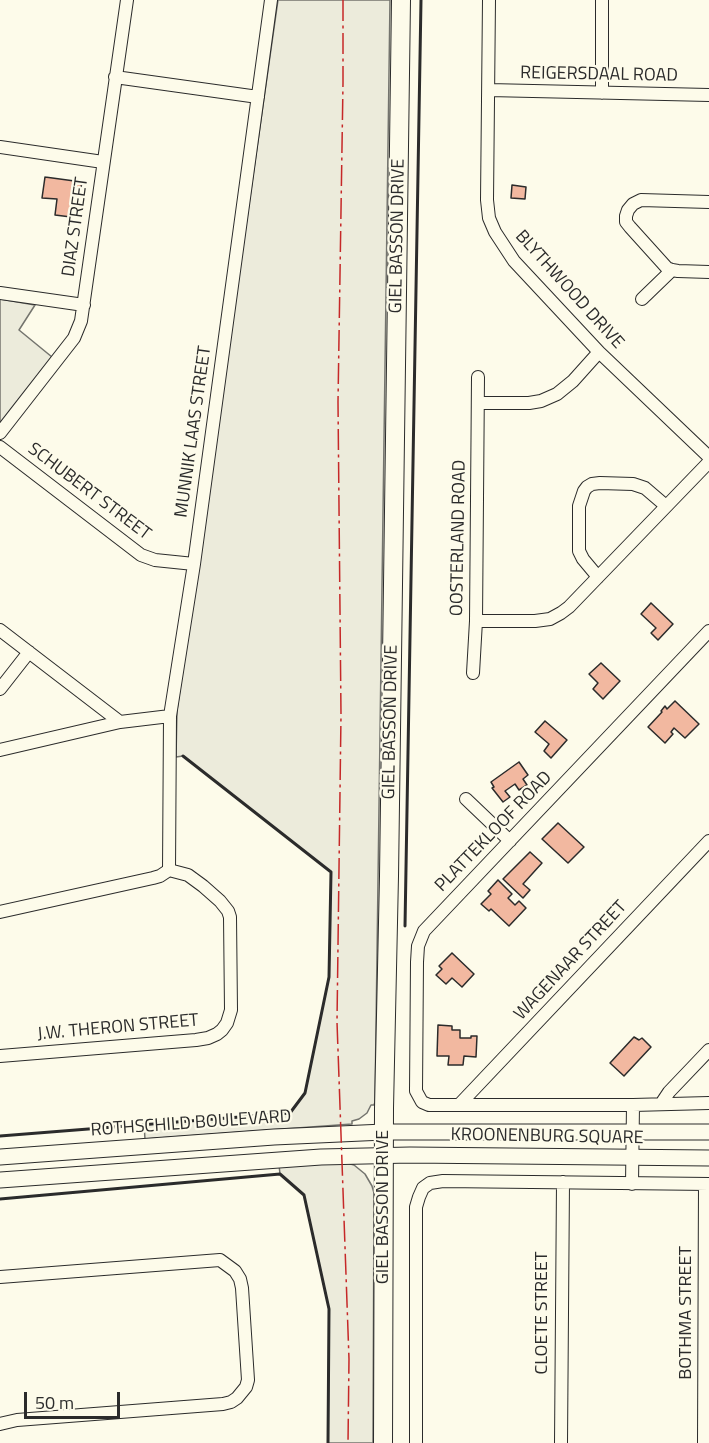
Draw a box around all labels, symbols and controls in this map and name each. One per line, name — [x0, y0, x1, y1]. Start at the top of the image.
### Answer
street label: REIGERSDAAL ROAD — [520, 63, 678, 87]
street label: GIEL BASSON DRIVE — [386, 159, 410, 313]
street label: DIAZ STREET — [58, 176, 94, 278]
street label: BLYTHWOOD DRIVE — [510, 226, 628, 354]
street label: MUNNIK LAAS STREET — [171, 345, 217, 519]
street label: SCHUBERT STREET — [23, 439, 155, 545]
street label: OOSTERLAND ROAD — [447, 460, 471, 616]
street label: GIEL BASSON DRIVE — [379, 645, 403, 799]
street label: PLATTEKLOOF ROAD — [431, 767, 557, 897]
street label: WAGENAAR STREET — [510, 897, 632, 1025]
street label: J.W. THERON STREET — [36, 1010, 200, 1046]
street label: ROTHSCHILD BOULEVARD — [90, 1106, 292, 1142]
street label: KROONENBURG SQUARE — [450, 1125, 644, 1149]
street label: GIEL BASSON DRIVE — [373, 1130, 395, 1284]
street label: BOTHMA STREET — [676, 1246, 698, 1380]
street label: CLOETE STREET — [532, 1252, 554, 1374]
scale bar — [27, 1380, 123, 1418]
text: 50 m — [35, 1389, 74, 1416]

